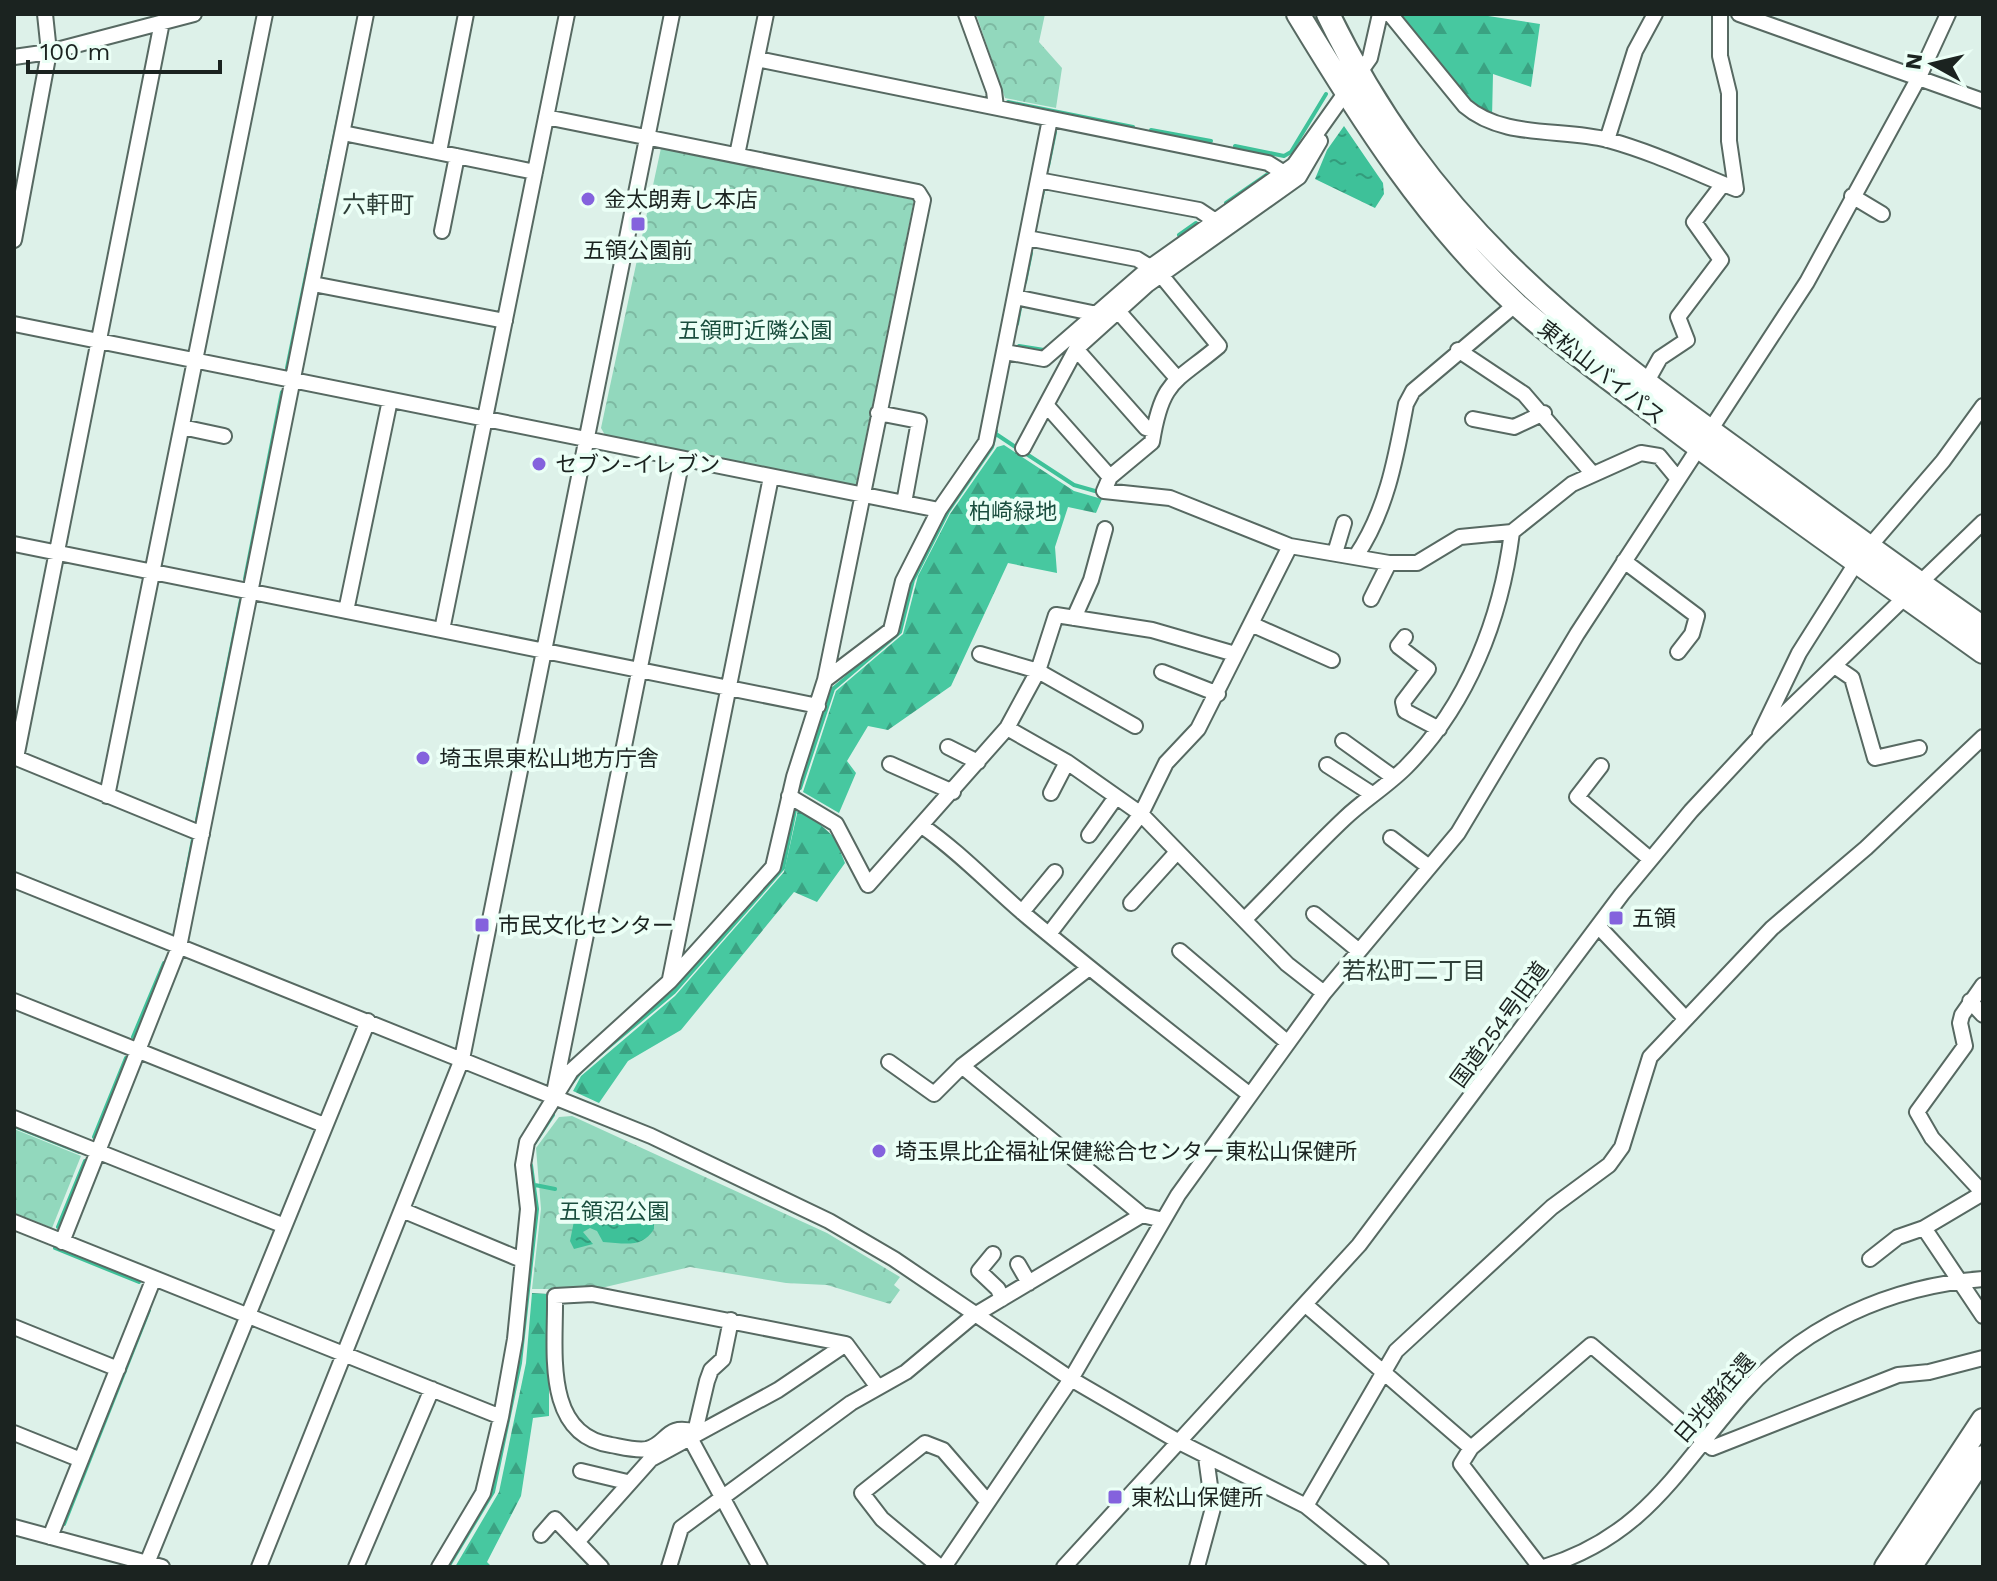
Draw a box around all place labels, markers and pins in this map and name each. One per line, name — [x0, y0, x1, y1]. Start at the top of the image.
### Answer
place label: 金太朗寿し本店 — [604, 187, 758, 212]
marker: 金太朗寿し本店 — [579, 190, 597, 208]
marker: 五領公園前 — [629, 215, 647, 233]
place label: 五領公園前 — [583, 238, 693, 263]
place label: セブン-イレブン — [555, 452, 720, 477]
marker: セブン-イレブン — [530, 455, 548, 473]
place label: 埼玉県東松山地方庁舎 — [439, 746, 659, 771]
marker: 埼玉県東松山地方庁舎 — [414, 749, 432, 767]
place label: 五領 — [1632, 906, 1676, 931]
marker: 五領 — [1607, 909, 1625, 927]
place label: 市民文化センター — [498, 913, 674, 938]
marker: 市民文化センター — [473, 916, 491, 934]
place label: 埼玉県比企福祉保健総合センター東松山保健所 — [895, 1139, 1357, 1164]
marker: 埼玉県比企福祉保健総合センター東松山保健所 — [870, 1142, 888, 1160]
place label: 東松山保健所 — [1131, 1485, 1263, 1510]
marker: 東松山保健所 — [1106, 1488, 1124, 1506]

